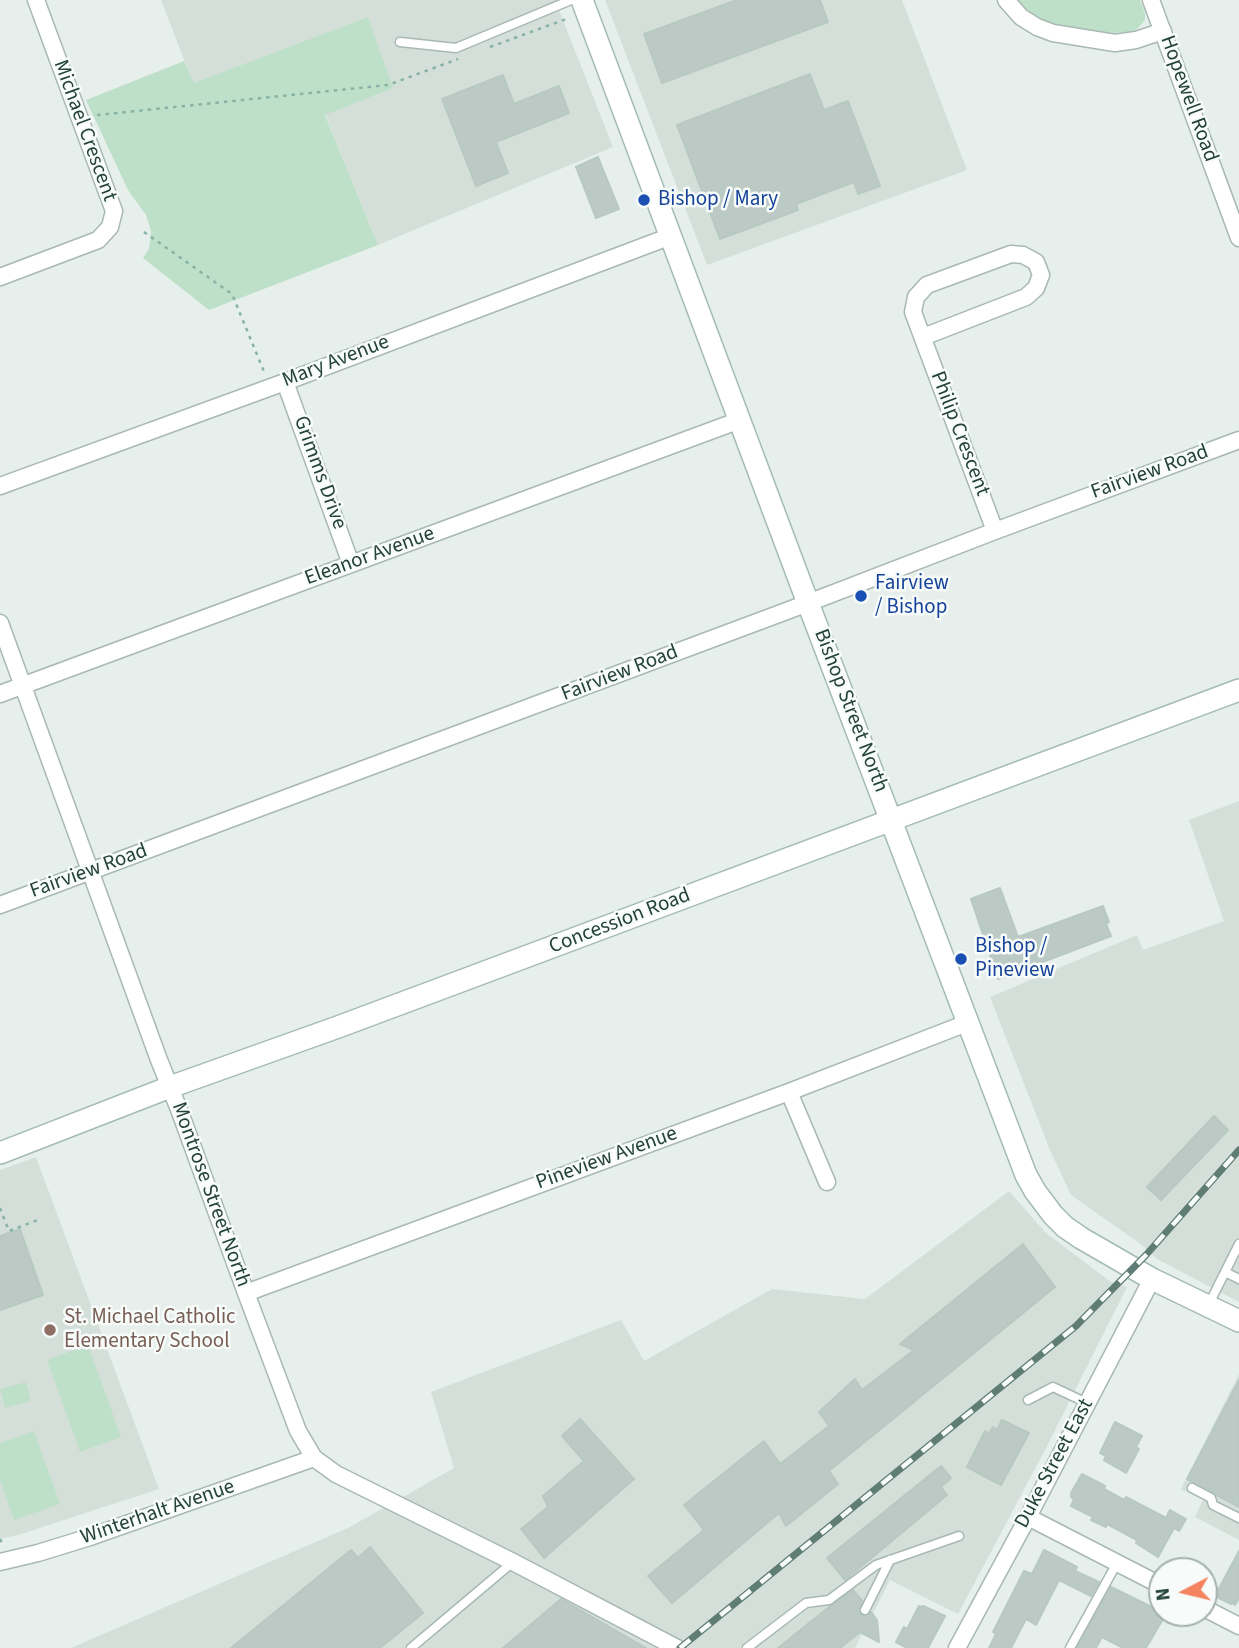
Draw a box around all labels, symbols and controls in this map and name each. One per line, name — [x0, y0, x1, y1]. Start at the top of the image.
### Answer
street label: Hopewell Road — [1153, 32, 1223, 166]
street label: Michael Crescent — [47, 57, 121, 205]
place label: Bishop / Mary — [658, 187, 778, 213]
marker: Bishop / Mary — [636, 192, 652, 208]
street label: Mary Avenue — [279, 330, 393, 394]
street label: Philip Crescent — [924, 368, 994, 500]
street label: Grimms Drive — [287, 413, 351, 533]
street label: Fairview Road — [1088, 440, 1212, 506]
street label: Eleanor Avenue — [302, 522, 438, 592]
place label: Fairview / Bishop — [875, 571, 949, 621]
marker: Fairview / Bishop — [853, 588, 869, 604]
street label: Bishop Street North — [807, 626, 893, 796]
street label: Fairview Road — [558, 640, 682, 708]
street label: Fairview Road — [27, 839, 151, 905]
street label: Concession Road — [546, 883, 694, 961]
place label: Bishop / Pineview — [975, 934, 1055, 984]
marker: Bishop / Pineview — [953, 951, 969, 967]
street label: Montrose Street North — [165, 1099, 255, 1291]
street label: Pineview Avenue — [533, 1122, 681, 1196]
place label: St. Michael Catholic Elementary School — [64, 1305, 236, 1355]
marker: St. Michael Catholic Elementary School — [42, 1322, 58, 1338]
street label: Duke Street East — [1010, 1395, 1100, 1533]
street label: Winterhalt Avenue — [78, 1475, 238, 1551]
north arrow — [1148, 1557, 1218, 1627]
text: N — [1149, 1586, 1178, 1602]

